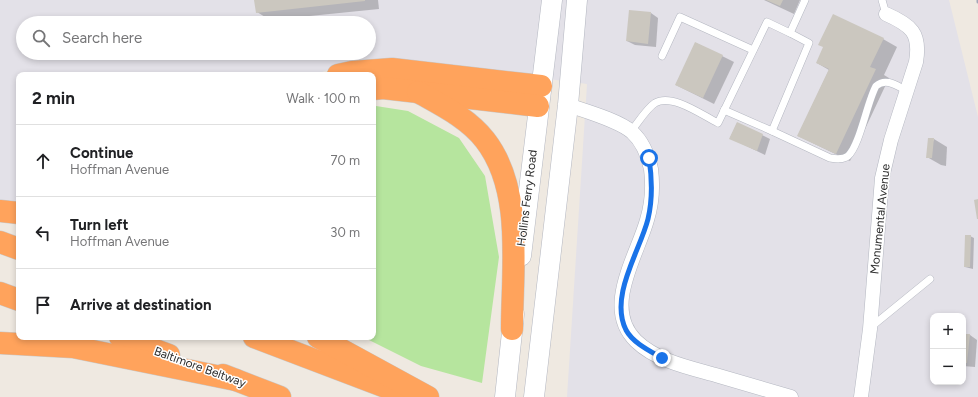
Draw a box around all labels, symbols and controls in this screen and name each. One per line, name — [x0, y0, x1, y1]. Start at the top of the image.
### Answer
search box — [16, 16, 376, 60]
icon: search — [30, 27, 52, 49]
text: Search here — [62, 29, 142, 47]
text: 2 min — [32, 88, 75, 108]
text: Walk · 100 m — [286, 91, 360, 106]
text: Continue — [70, 144, 133, 162]
street label: Hollins Ferry Road — [514, 149, 540, 247]
route start — [640, 149, 658, 167]
icon: ahead — [32, 150, 54, 172]
text: 70 m — [330, 153, 360, 168]
text: Hoffman Avenue — [70, 162, 169, 177]
street label: Monumental Avenue — [867, 163, 893, 275]
text: Turn left — [70, 216, 128, 234]
icon: left — [32, 222, 54, 244]
text: 30 m — [330, 225, 360, 240]
text: Hoffman Avenue — [70, 234, 169, 249]
icon: arrive — [32, 294, 54, 316]
text: Arrive at destination — [70, 296, 211, 314]
map controls — [930, 313, 966, 385]
button: + — [930, 313, 966, 349]
street label: Baltimore Beltway — [152, 344, 249, 390]
route end — [653, 349, 671, 367]
button: − — [930, 349, 966, 385]

